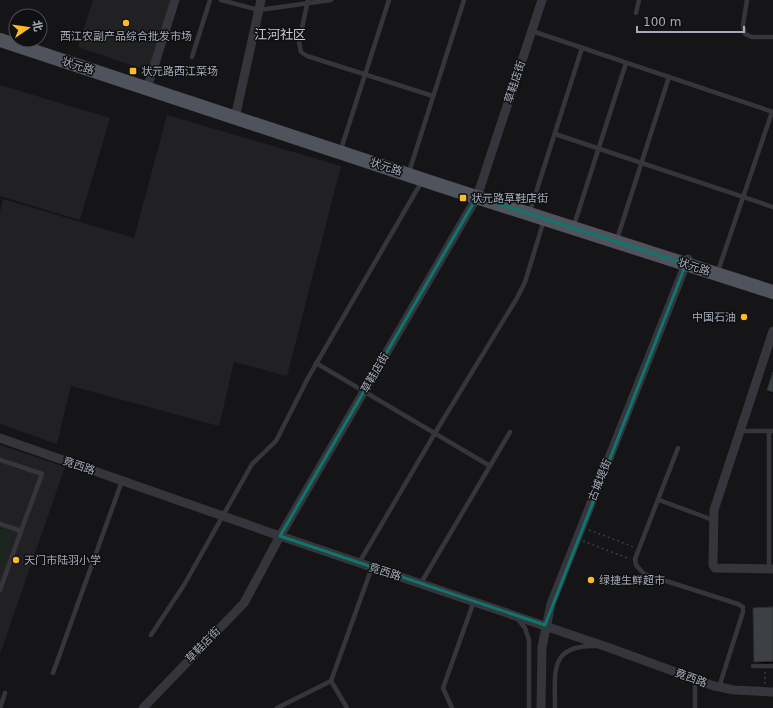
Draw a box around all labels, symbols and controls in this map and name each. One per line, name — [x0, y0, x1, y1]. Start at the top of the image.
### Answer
north arrow — [8, 8, 48, 48]
scale bar — [637, 8, 744, 34]
text: 100 m — [643, 15, 681, 29]
marker: 西江农副产品综合批发市场 — [121, 18, 131, 28]
text: 北 — [30, 19, 45, 33]
district label: 江河社区 — [254, 27, 306, 42]
place label: 西江农副产品综合批发市场 — [60, 30, 192, 43]
street label: 状元路 — [60, 55, 96, 77]
street label: 草鞋店街 — [502, 59, 528, 105]
place label: 状元路西江菜场 — [141, 65, 218, 78]
marker: 状元路西江菜场 — [128, 66, 138, 76]
street label: 状元路 — [368, 156, 404, 178]
place label: 状元路草鞋店街 — [471, 192, 548, 205]
marker: 状元路草鞋店街 — [458, 193, 468, 203]
street label: 状元路 — [676, 256, 712, 278]
place label: 中国石油 — [692, 311, 736, 324]
marker: 中国石油 — [739, 312, 749, 322]
street label: 草鞋店街 — [358, 351, 392, 395]
street label: 竟西路 — [61, 454, 97, 478]
street label: 古城堤街 — [586, 457, 614, 503]
place label: 天门市陆羽小学 — [24, 554, 101, 567]
marker: 天门市陆羽小学 — [11, 555, 21, 565]
street label: 竟西路 — [367, 561, 403, 583]
place label: 绿捷生鲜超市 — [599, 574, 665, 587]
marker: 绿捷生鲜超市 — [586, 575, 596, 585]
street label: 草鞋店街 — [183, 625, 223, 665]
street label: 竟西路 — [673, 666, 709, 690]

